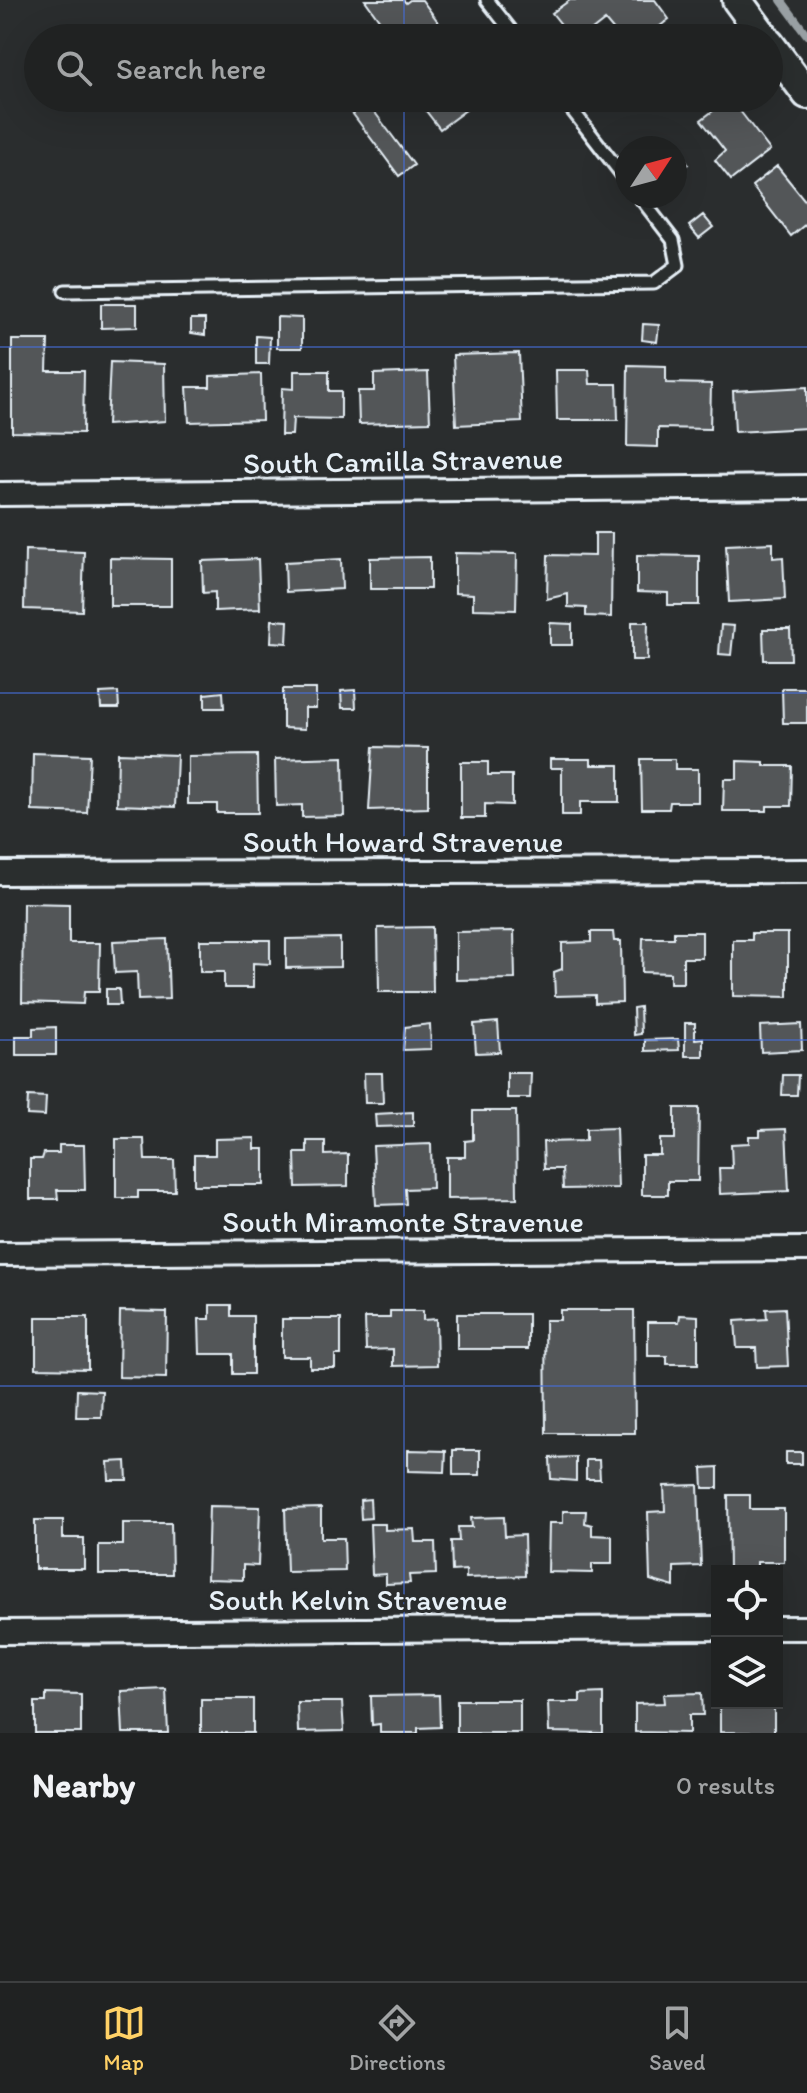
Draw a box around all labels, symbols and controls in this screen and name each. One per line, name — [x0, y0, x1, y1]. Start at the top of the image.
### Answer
search box — [24, 24, 783, 112]
icon: search — [52, 46, 96, 90]
text: Search here — [116, 50, 266, 87]
north arrow — [615, 136, 687, 208]
street label: South Camilla Stravenue — [243, 439, 563, 482]
street label: South Howard Stravenue — [243, 823, 563, 860]
street label: South Miramonte Stravenue — [222, 1203, 584, 1240]
map controls — [711, 1565, 783, 1709]
button: locate — [711, 1565, 783, 1637]
street label: South Kelvin Stravenue — [208, 1581, 508, 1618]
button: layers — [711, 1637, 783, 1709]
text: Nearby — [32, 1765, 135, 1806]
text: 0 results — [676, 1769, 775, 1801]
tab: Map — [102, 2001, 146, 2076]
tab: Directions — [349, 2001, 446, 2076]
tab: Saved — [649, 2001, 705, 2076]

